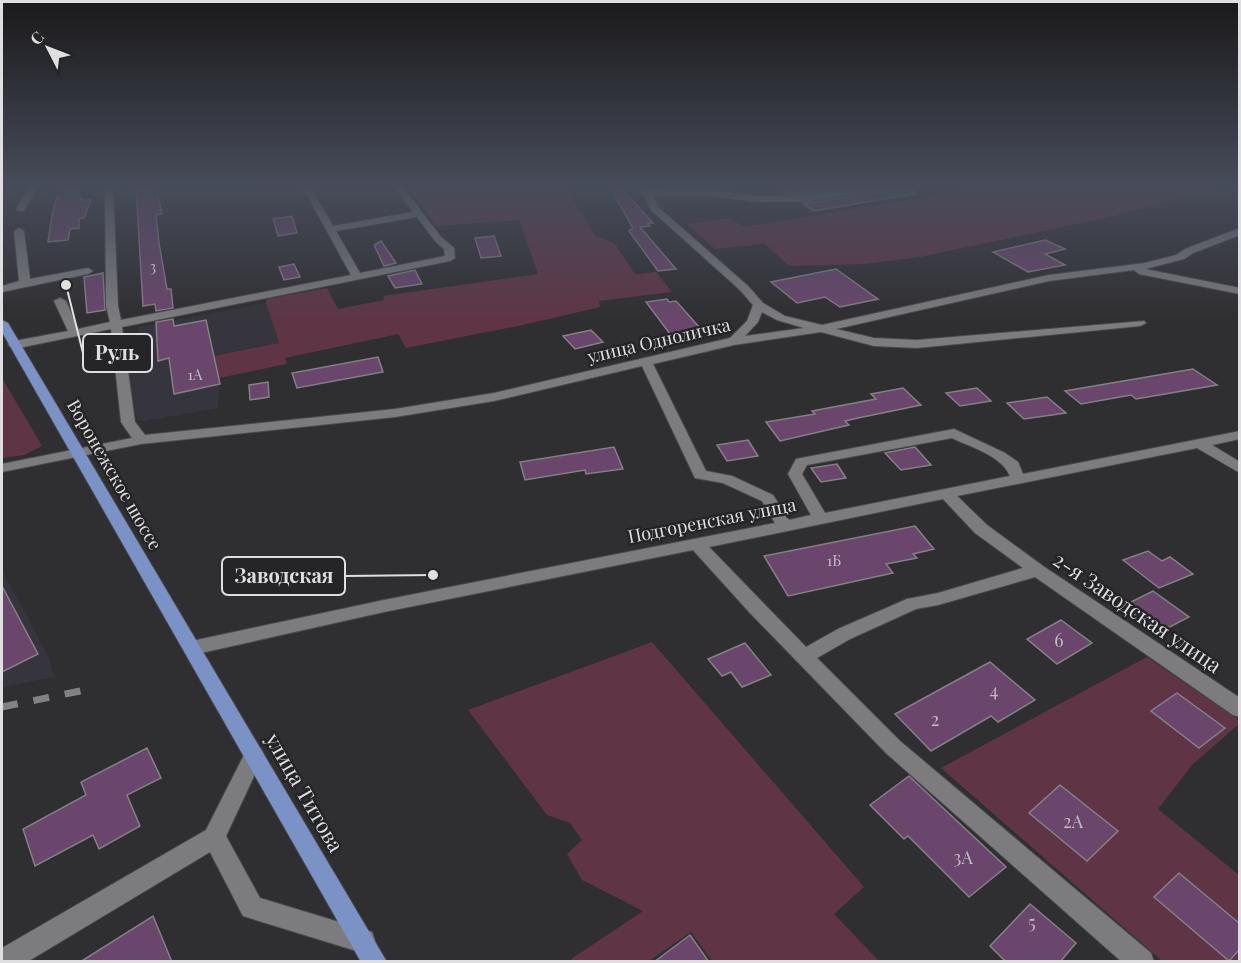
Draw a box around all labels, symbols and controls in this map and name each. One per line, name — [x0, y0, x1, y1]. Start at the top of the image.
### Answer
north arrow — [18, 18, 78, 78]
text: С — [25, 26, 48, 49]
house number: 3 — [150, 257, 156, 276]
street label: улица Одноличка — [584, 312, 733, 368]
callout: Руль — [83, 334, 152, 372]
text: Руль — [95, 338, 139, 365]
house number: 1А — [187, 364, 203, 384]
street label: Воронежское шоссе — [62, 395, 168, 554]
street label: Подгоренская улица — [626, 492, 798, 548]
street label: 2-я Заводская улица — [1048, 544, 1228, 679]
house number: 1Б — [827, 550, 841, 570]
callout: Заводская — [222, 557, 345, 595]
text: Заводская — [235, 561, 334, 588]
house number: 6 — [1054, 628, 1064, 652]
house number: 4 — [990, 678, 999, 702]
house number: 2 — [931, 707, 939, 731]
street label: улица Титова — [260, 726, 351, 857]
house number: 2А — [1063, 809, 1084, 833]
house number: 3А — [953, 845, 973, 869]
house number: 5 — [1028, 910, 1036, 934]

